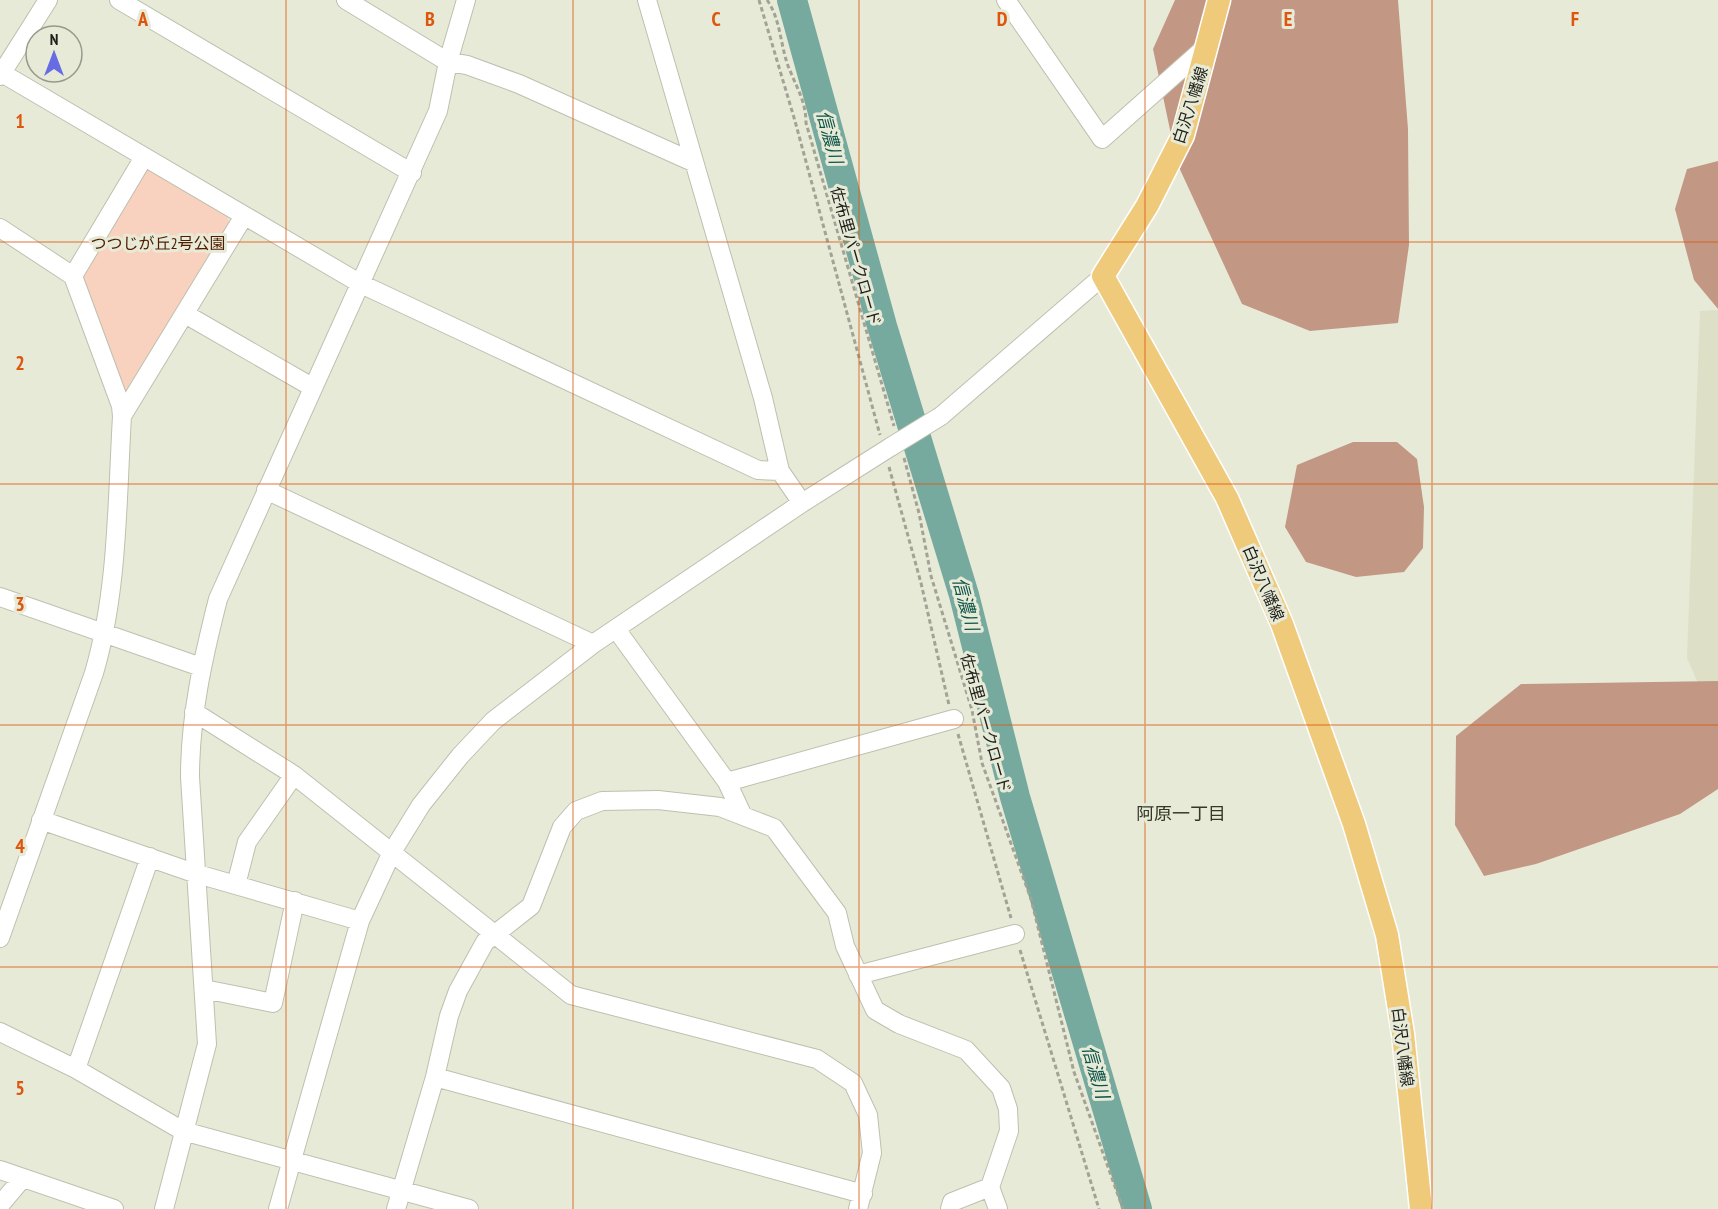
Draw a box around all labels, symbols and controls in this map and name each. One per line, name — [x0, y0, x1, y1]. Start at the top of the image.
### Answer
text: A — [137, 6, 149, 32]
text: B — [425, 6, 435, 32]
text: C — [711, 6, 721, 32]
text: D — [997, 6, 1008, 32]
text: E — [1284, 6, 1292, 32]
text: F — [1571, 6, 1579, 32]
north arrow — [24, 24, 84, 84]
text: N — [50, 29, 58, 49]
street label: 白沢八幡線 — [1168, 64, 1212, 146]
text: 1 — [15, 108, 25, 134]
water label: 信濃川 — [812, 108, 849, 168]
street label: 佐布里パークロード — [827, 184, 885, 328]
park label: つつじが丘2号公園 — [90, 233, 226, 253]
text: 2 — [15, 350, 25, 376]
street label: 白沢八幡線 — [1239, 542, 1289, 624]
water label: 信濃川 — [948, 575, 985, 635]
text: 3 — [15, 591, 25, 617]
street label: 佐布里パークロード — [957, 651, 1015, 795]
district label: 阿原一丁目 — [1136, 802, 1226, 825]
text: 4 — [15, 833, 25, 859]
street label: 白沢八幡線 — [1388, 1006, 1418, 1088]
water label: 信濃川 — [1078, 1043, 1115, 1103]
text: 5 — [15, 1075, 25, 1101]

